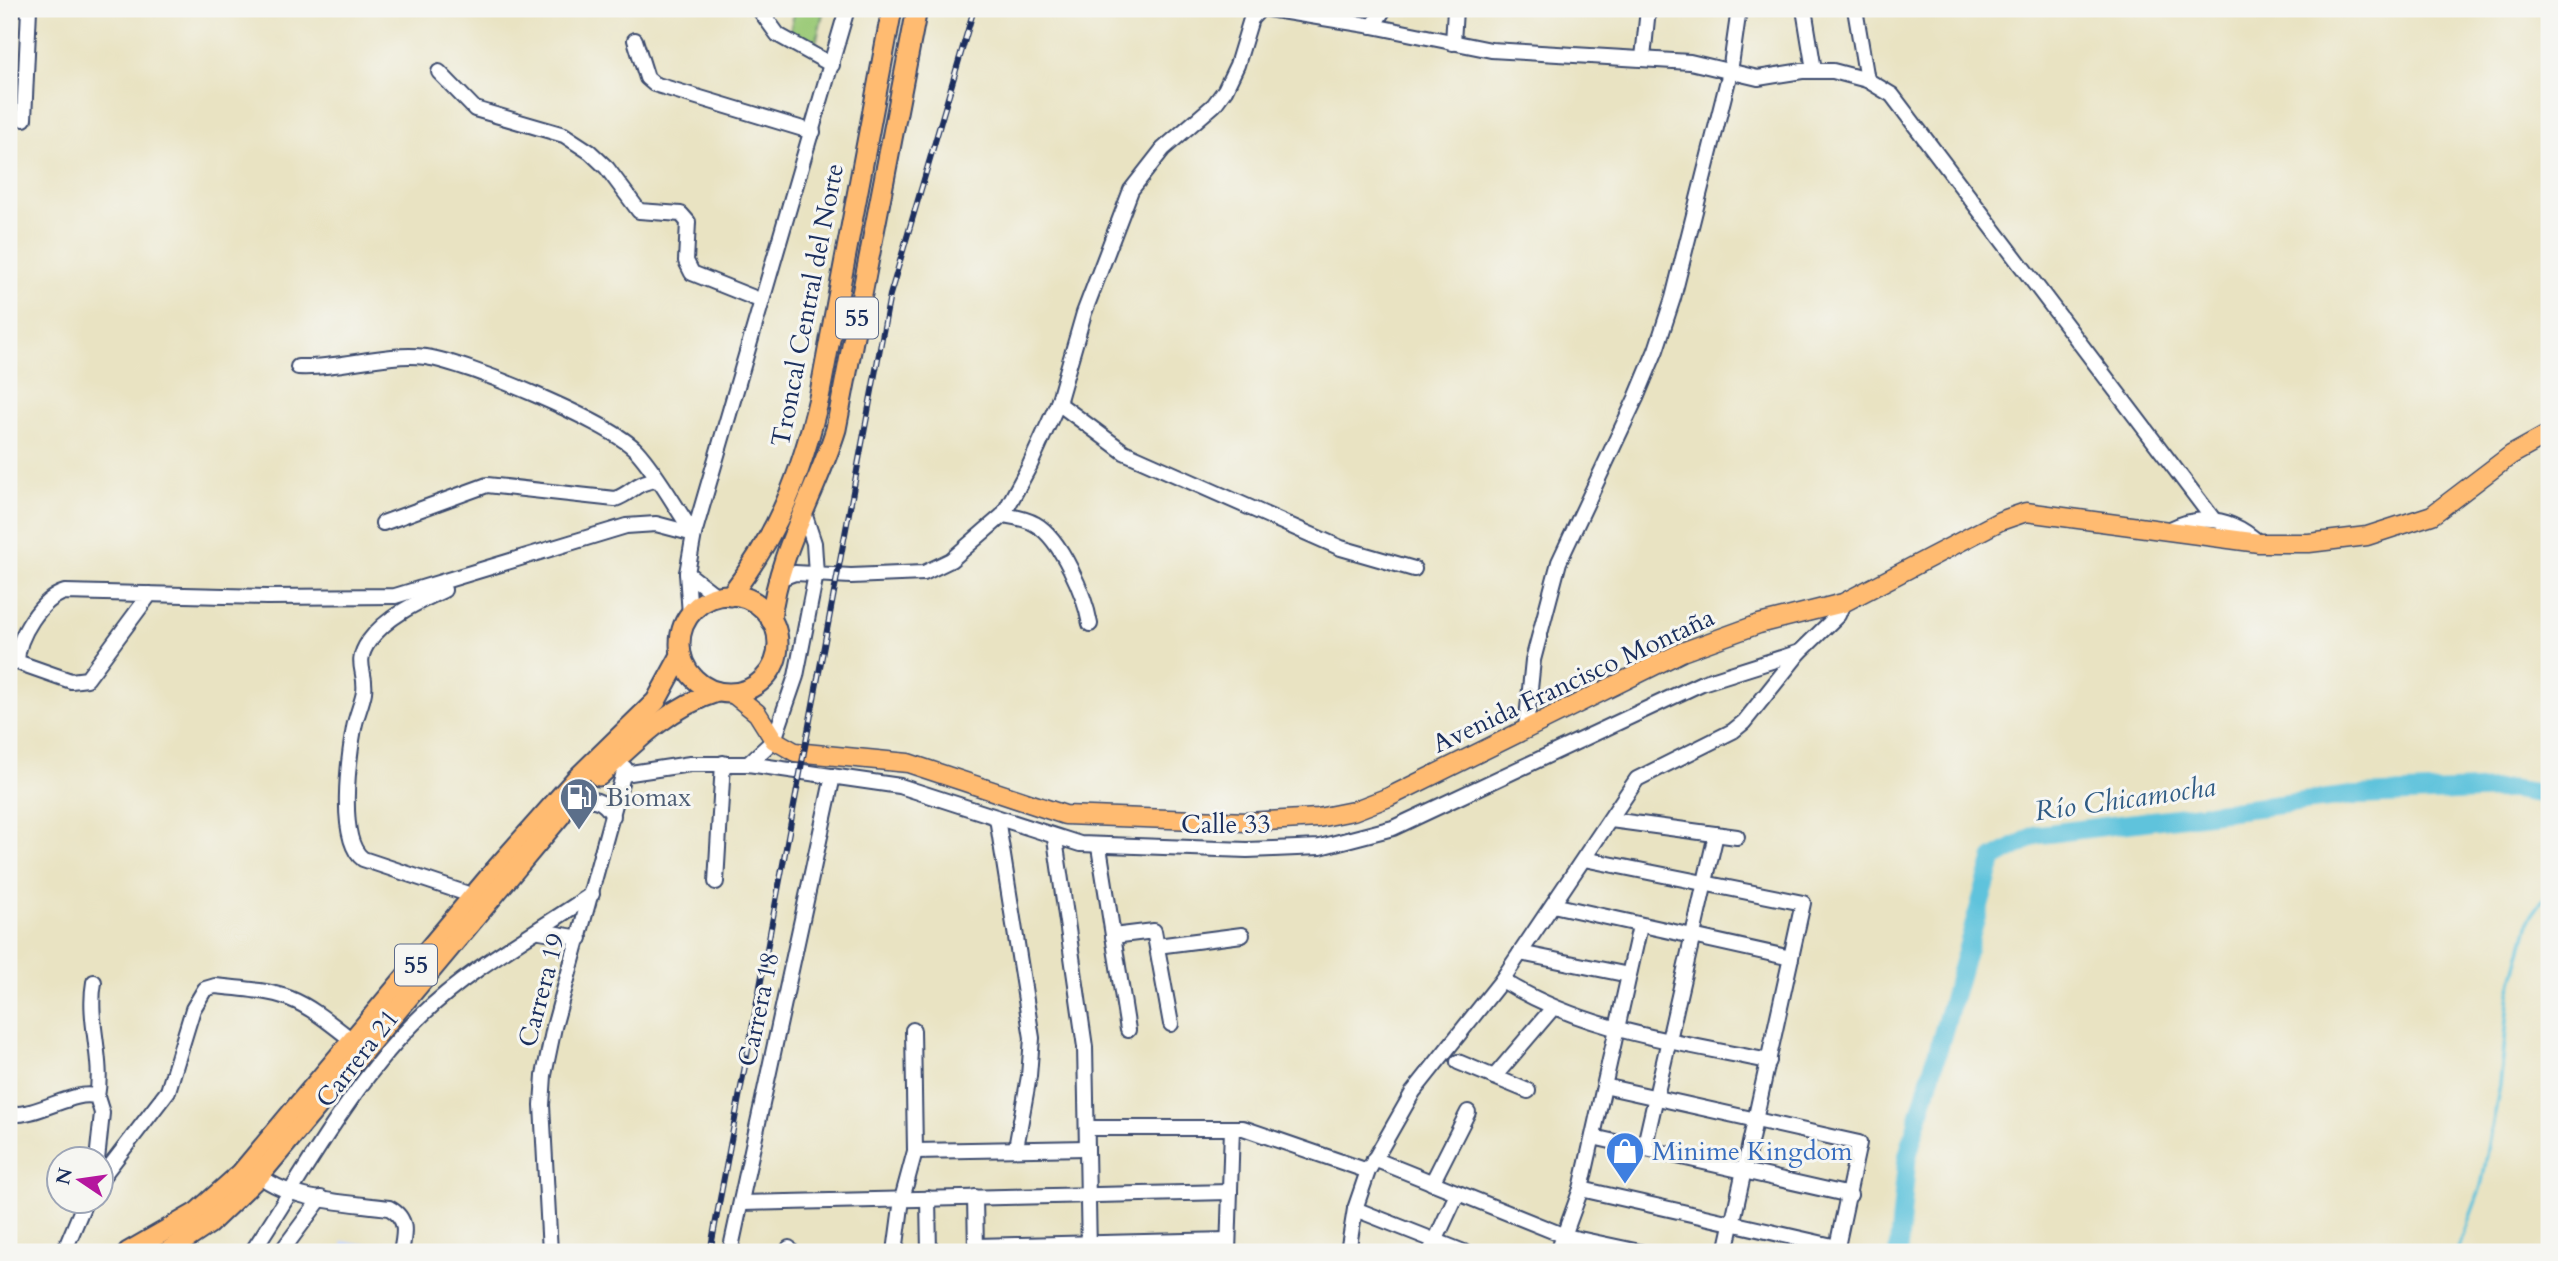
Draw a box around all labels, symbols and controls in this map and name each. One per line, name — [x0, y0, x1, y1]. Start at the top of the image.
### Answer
street label: Troncal Central del Norte — [763, 160, 852, 450]
road number: 55 — [836, 298, 878, 338]
street label: Avenida Francisco Montaña — [1426, 600, 1720, 761]
water label: Río Chicamocha — [2032, 767, 2218, 831]
fuel station icon: Biomax — [558, 776, 600, 831]
place label: Biomax — [606, 780, 691, 815]
street label: Calle 33 — [1181, 807, 1271, 842]
street label: Carrera 19 — [510, 929, 573, 1051]
road number: 55 — [395, 945, 437, 986]
street label: Carrera 18 — [729, 949, 788, 1070]
street label: Carrera 21 — [308, 1002, 407, 1115]
shop icon: Minime Kingdom — [1604, 1130, 1646, 1185]
place label: Minime Kingdom — [1652, 1134, 1853, 1169]
north arrow — [46, 1146, 116, 1216]
text: N — [50, 1165, 79, 1187]

